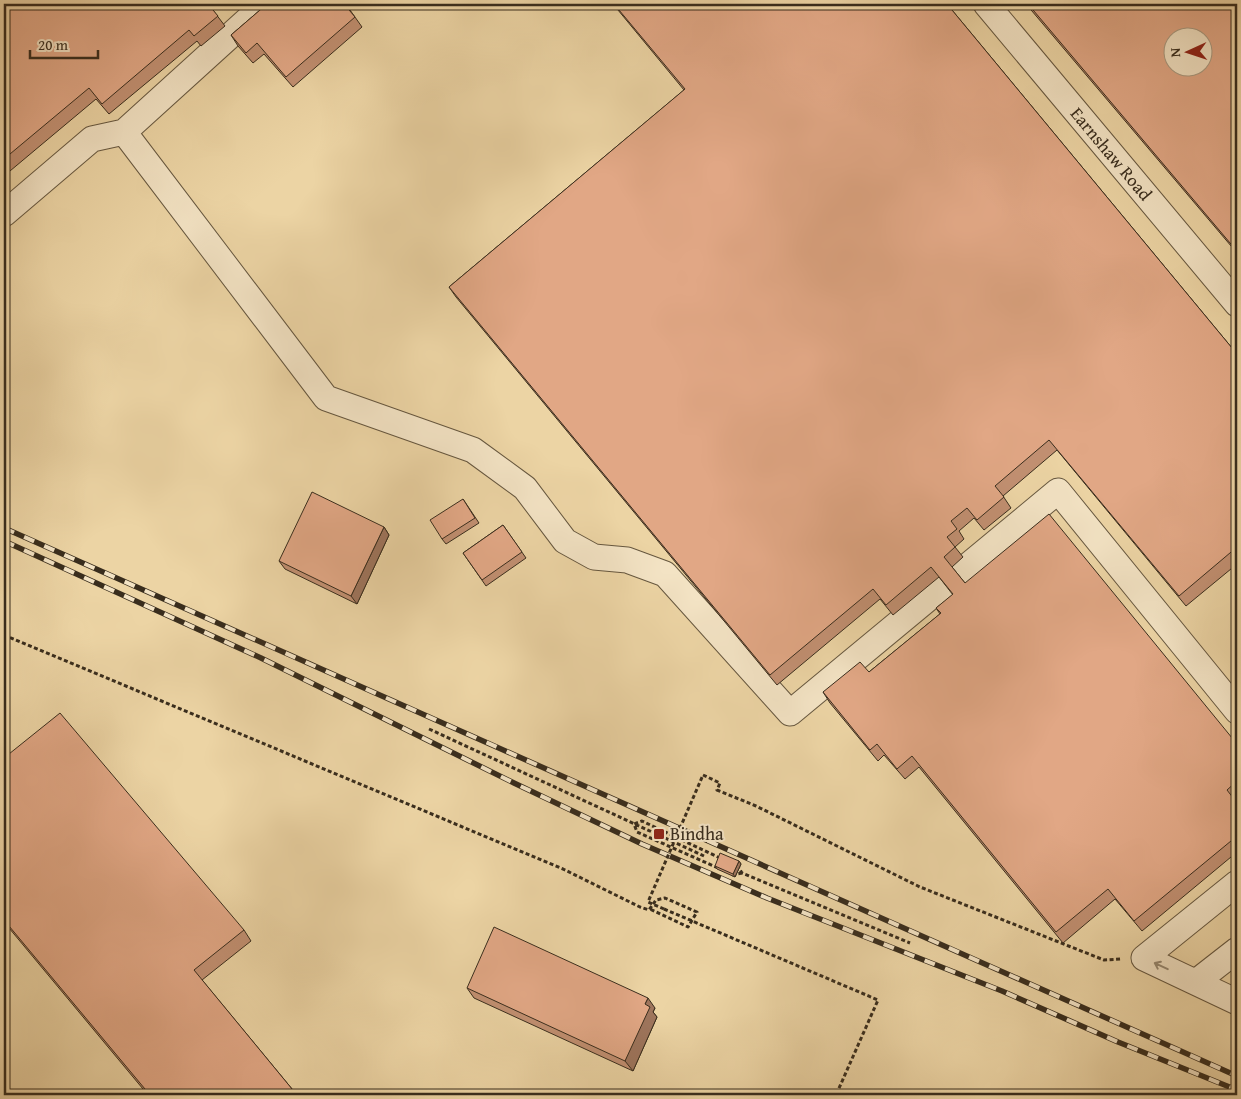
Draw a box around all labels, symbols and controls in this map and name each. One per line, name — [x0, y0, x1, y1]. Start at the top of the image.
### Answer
scale bar — [30, 28, 98, 60]
north arrow — [1164, 28, 1214, 78]
text: 20 m — [38, 34, 69, 55]
text: N — [1165, 47, 1185, 58]
street label: Earnshaw Road — [1064, 101, 1159, 207]
place label: Bindha — [670, 820, 724, 847]
marker: Bindha — [652, 827, 666, 841]
one-way arrow — [1154, 961, 1169, 971]

